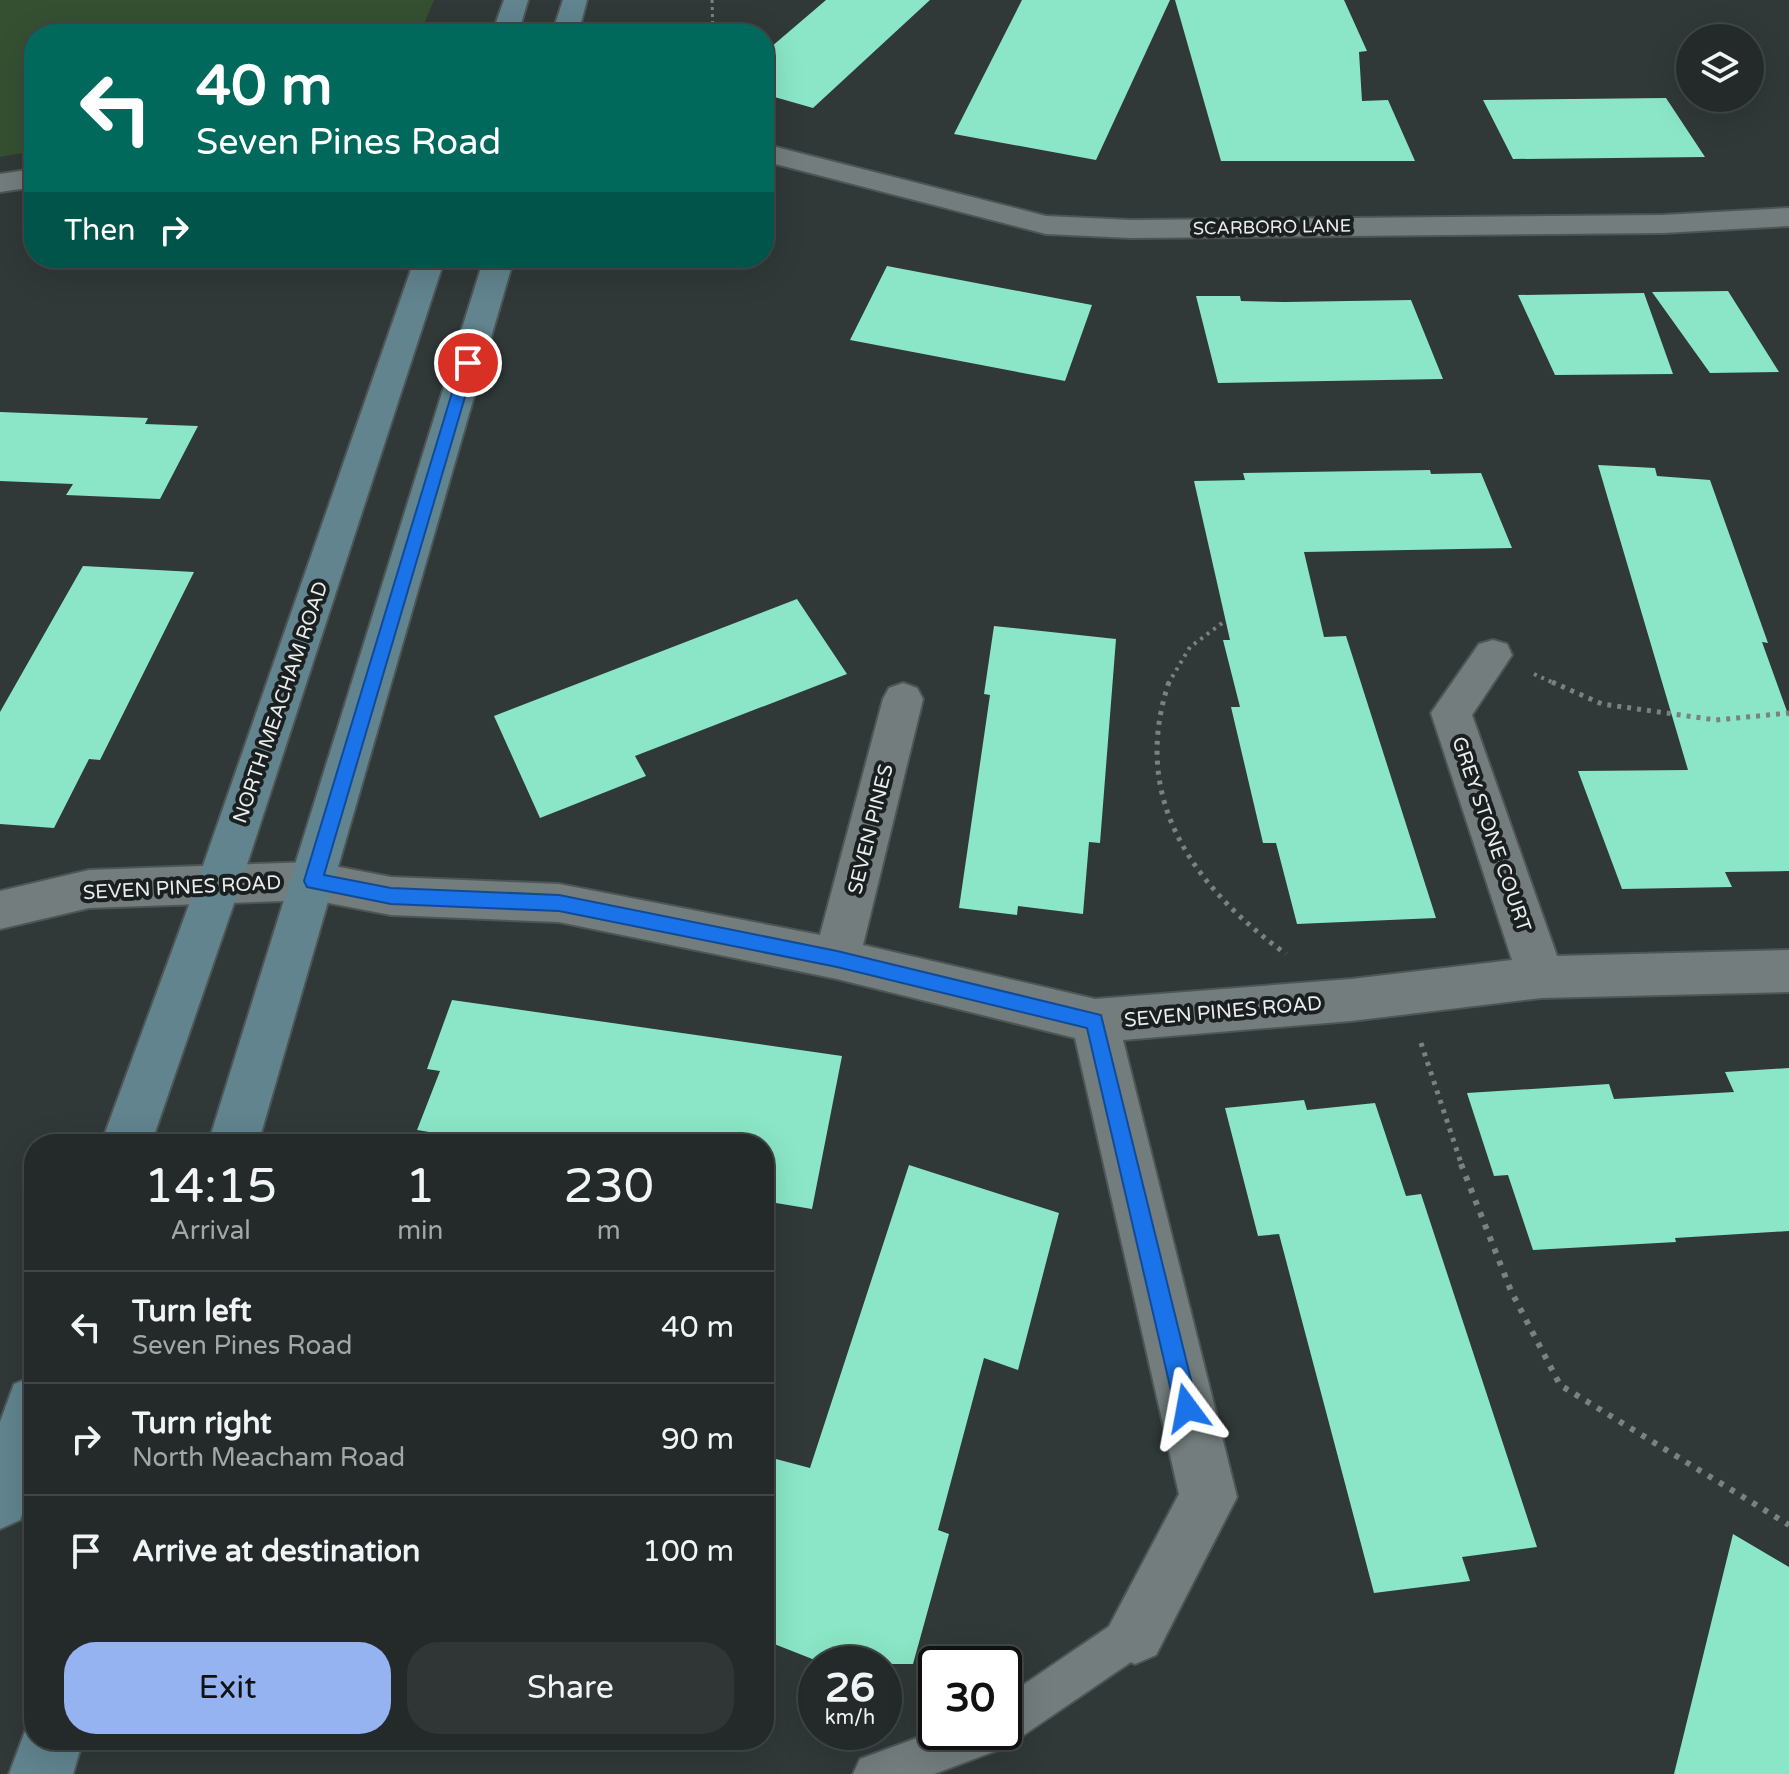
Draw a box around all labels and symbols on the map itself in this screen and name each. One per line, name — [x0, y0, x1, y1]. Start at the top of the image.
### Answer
street label: SCARBORO LANE — [1193, 215, 1351, 239]
pin — [434, 329, 502, 397]
street label: NORTH MEACHAM ROAD — [228, 578, 334, 826]
street label: GREY STONE COURT — [1446, 734, 1536, 935]
street label: SEVEN PINES — [843, 762, 899, 897]
street label: SEVEN PINES ROAD — [82, 871, 282, 905]
street label: SEVEN PINES ROAD — [1123, 991, 1323, 1033]
position arrow — [1145, 1366, 1229, 1450]
speed limit sign: 30 — [918, 1646, 1022, 1750]

